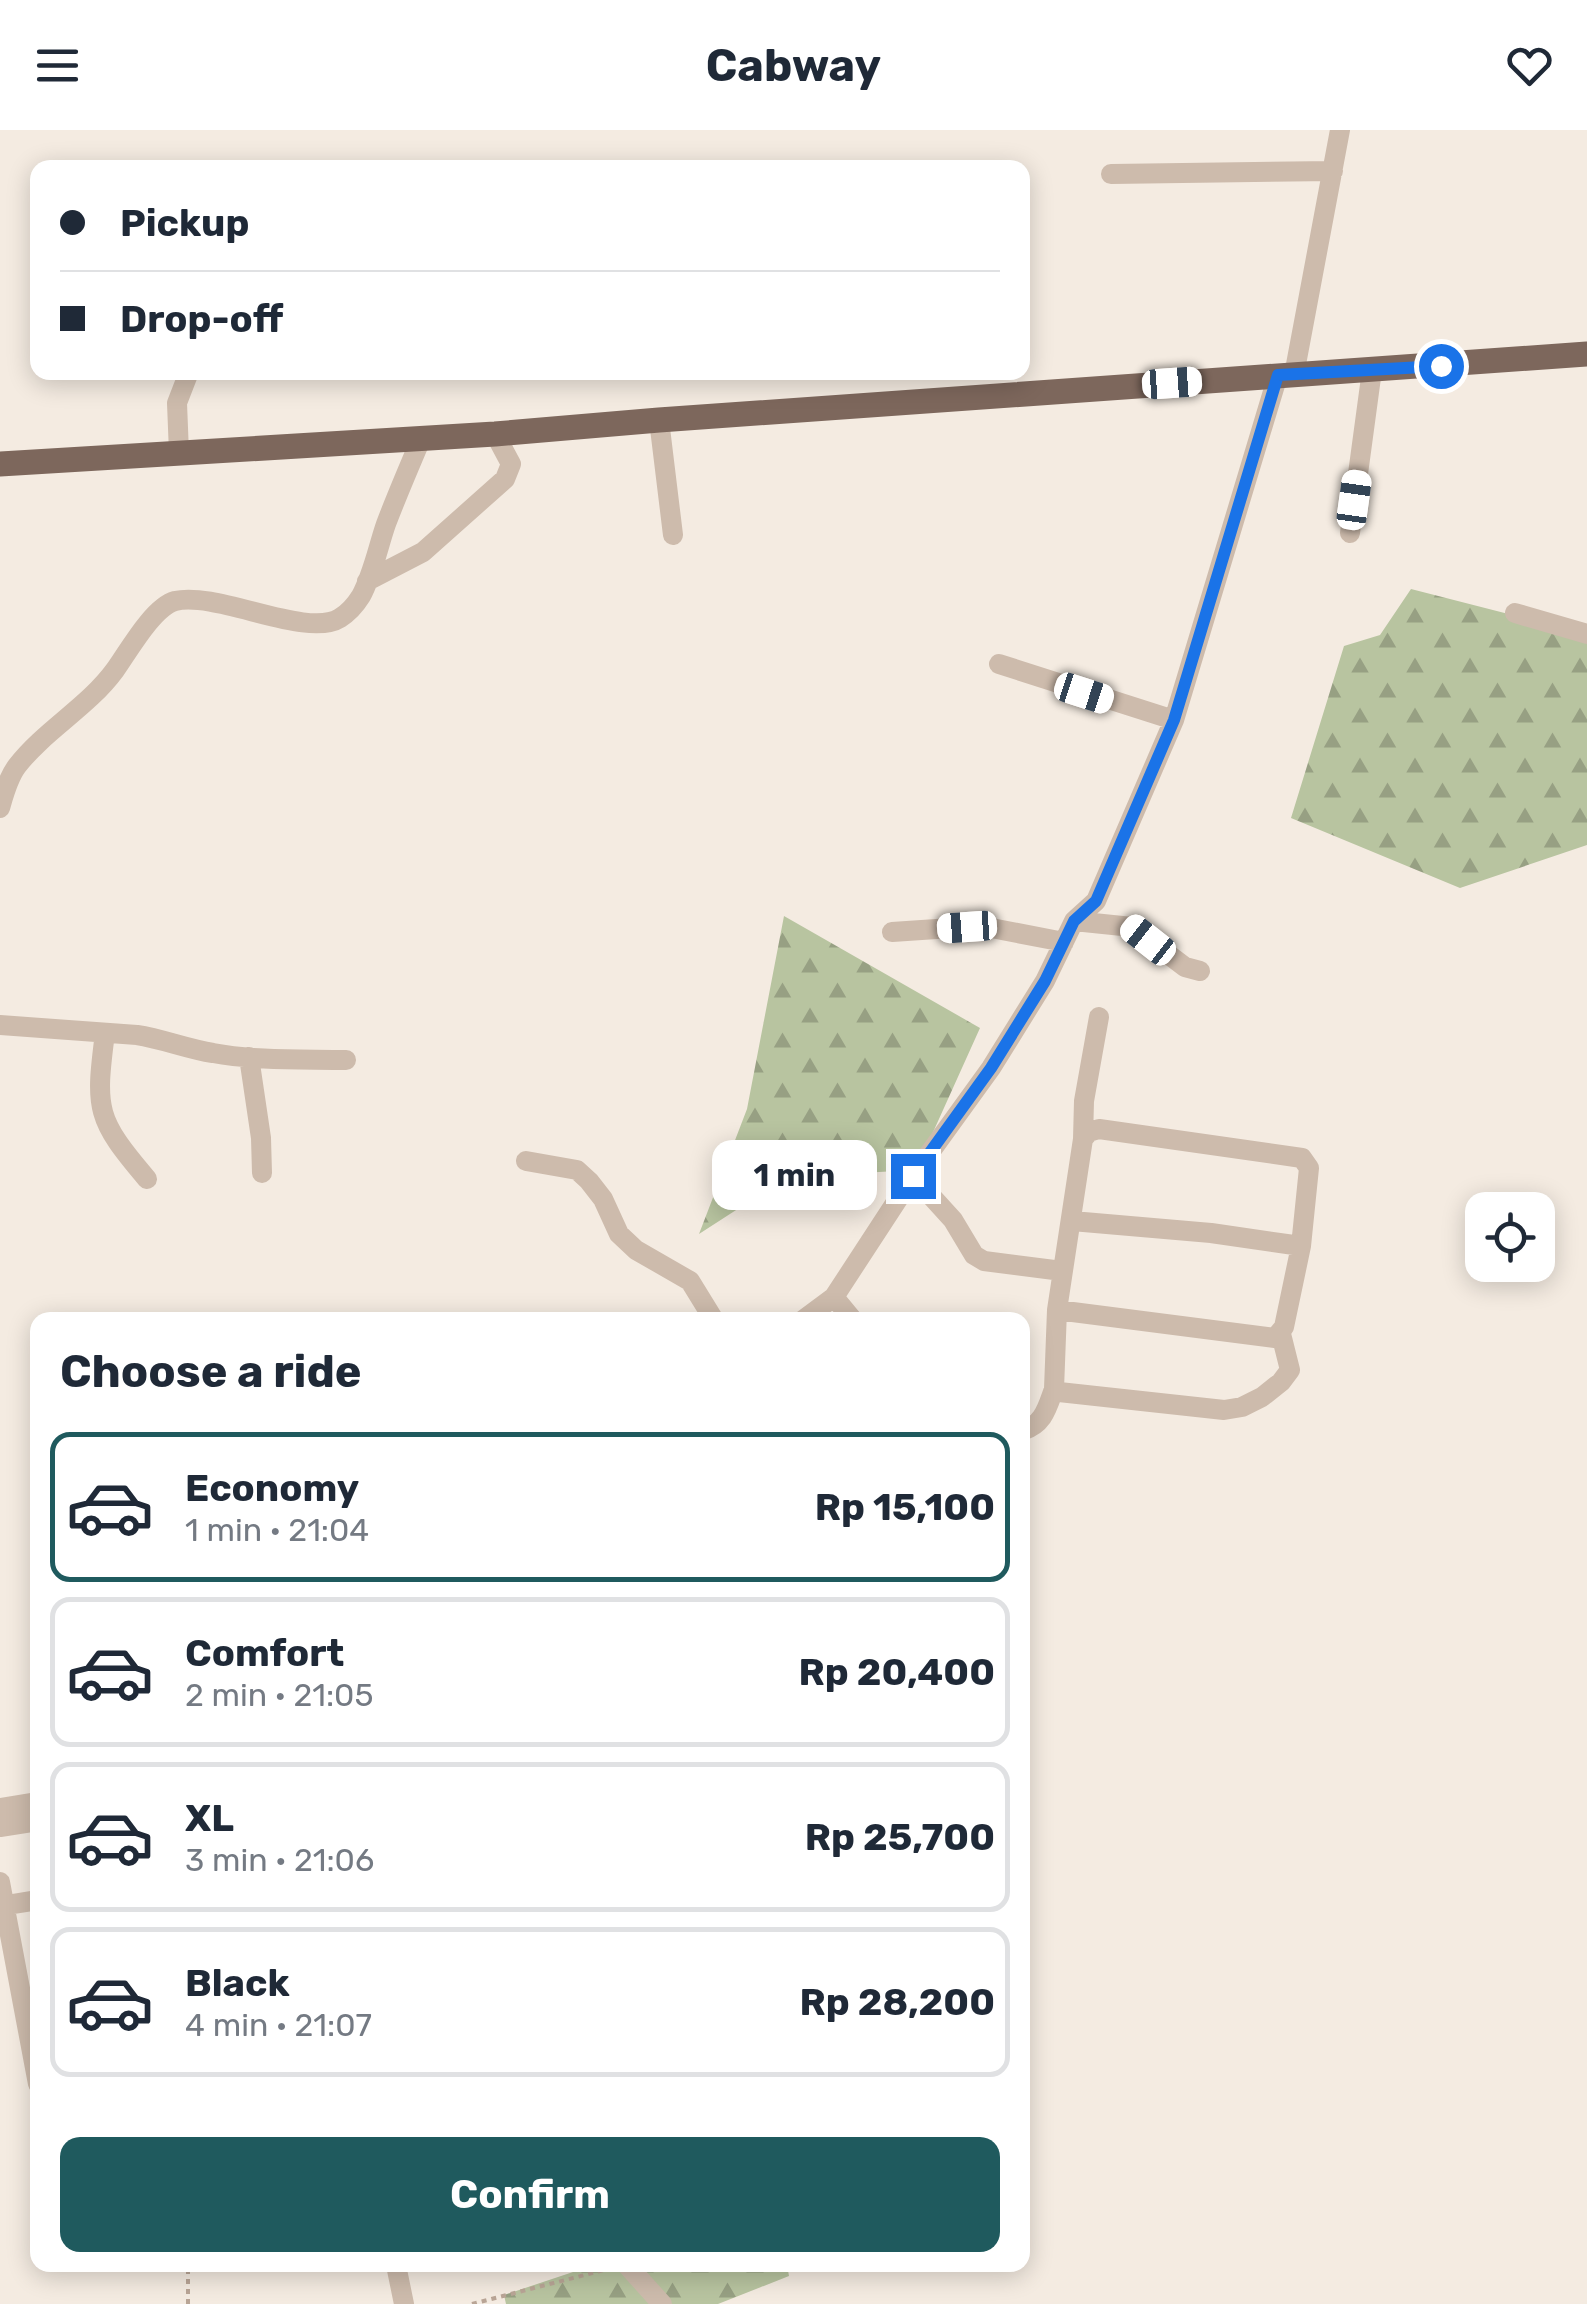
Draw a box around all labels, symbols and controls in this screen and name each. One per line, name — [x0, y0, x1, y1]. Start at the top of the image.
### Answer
icon: menu — [30, 38, 85, 93]
icon: heart — [1502, 38, 1557, 93]
text: Cabway — [706, 39, 881, 92]
text: Pickup — [120, 200, 249, 246]
text: Drop-off — [120, 296, 283, 342]
route start — [1419, 344, 1464, 389]
car — [1141, 366, 1203, 400]
car — [1335, 468, 1373, 532]
car — [1051, 669, 1117, 717]
car — [936, 910, 998, 944]
car — [1115, 910, 1181, 970]
callout: 1 min — [713, 1141, 878, 1211]
route end — [891, 1154, 936, 1199]
text: 1 min — [754, 1156, 835, 1194]
map controls — [1465, 1192, 1555, 1282]
button: locate — [1465, 1192, 1555, 1282]
text: Choose a ride — [60, 1345, 362, 1398]
icon: car — [65, 1462, 155, 1552]
text: Economy — [185, 1465, 359, 1511]
text: Rp 15,100 — [815, 1484, 995, 1530]
text: 1 min · 21:04 — [185, 1511, 369, 1549]
icon: car — [65, 1627, 155, 1717]
text: Comfort — [185, 1630, 344, 1676]
text: Rp 20,400 — [798, 1649, 995, 1695]
text: 2 min · 21:05 — [185, 1676, 373, 1714]
icon: car — [65, 1792, 155, 1882]
text: XL — [185, 1795, 234, 1841]
text: Rp 25,700 — [805, 1814, 995, 1860]
text: 3 min · 21:06 — [185, 1841, 374, 1879]
icon: car — [65, 1957, 155, 2047]
text: Black — [185, 1960, 290, 2006]
text: Rp 28,200 — [799, 1979, 995, 2025]
text: 4 min · 21:07 — [185, 2006, 372, 2044]
button: Confirm — [60, 2137, 1000, 2252]

